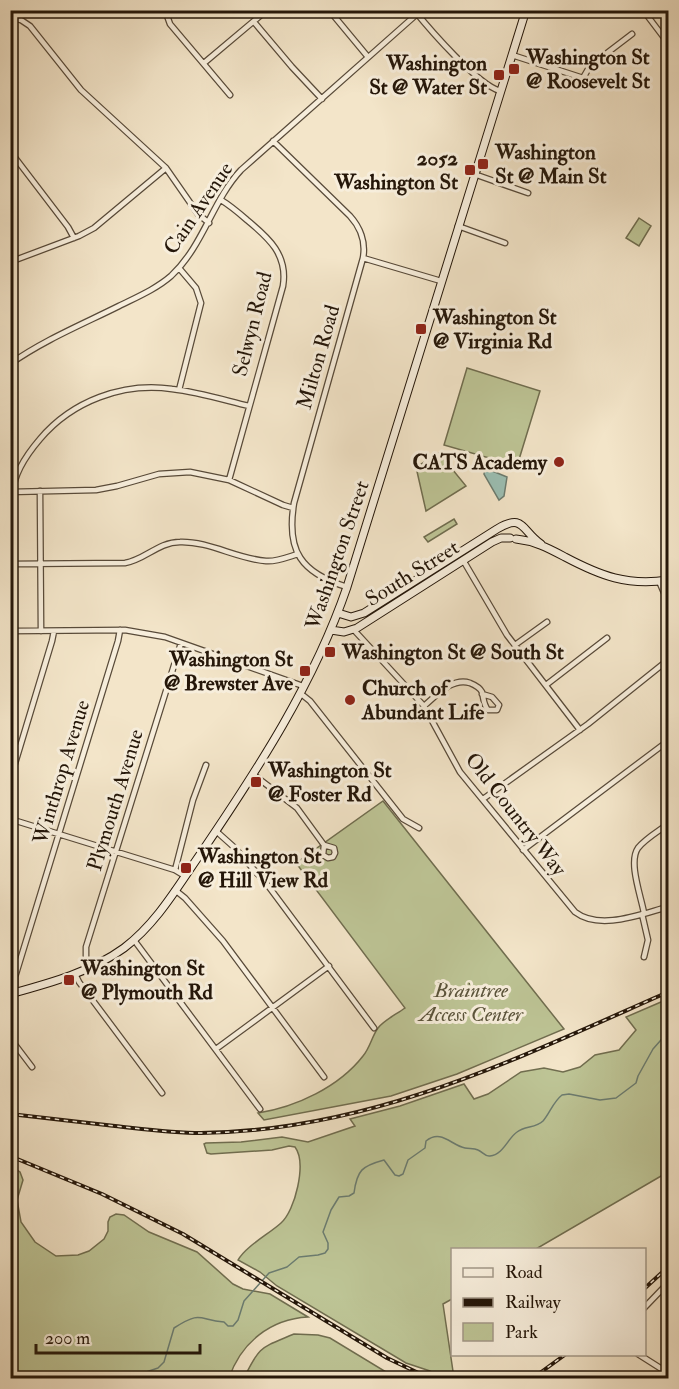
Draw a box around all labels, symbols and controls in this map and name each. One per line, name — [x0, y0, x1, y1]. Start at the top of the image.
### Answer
place label: Washington St @ Roosevelt St — [525, 44, 650, 95]
place label: Washington St @ Water St — [369, 50, 487, 101]
marker: Washington St @ Roosevelt St — [507, 62, 521, 76]
marker: Washington St @ Water St — [492, 68, 506, 82]
place label: Washington St @ Main St — [494, 139, 607, 190]
place label: 2052 Washington St — [333, 145, 458, 196]
street label: Cain Avenue — [158, 157, 239, 260]
marker: Washington St @ Main St — [476, 157, 490, 171]
marker: 2052 Washington St — [463, 163, 477, 177]
street label: Selwyn Road — [226, 268, 279, 379]
street label: Milton Road — [291, 301, 346, 412]
place label: Washington St @ Virginia Rd — [432, 304, 557, 355]
marker: Washington St @ Virginia Rd — [414, 322, 428, 336]
place label: CATS Academy — [412, 449, 548, 476]
marker: CATS Academy — [552, 455, 566, 469]
street label: Washington Street — [299, 477, 376, 634]
street label: South Street — [360, 534, 464, 613]
place label: Washington St @ South St — [341, 639, 564, 666]
marker: Washington St @ South St — [323, 645, 337, 659]
place label: Washington St @ Brewster Ave — [164, 646, 293, 697]
marker: Washington St @ Brewster Ave — [298, 664, 312, 678]
place label: Church of Abundant Life — [361, 675, 485, 726]
marker: Church of Abundant Life — [343, 693, 357, 707]
street label: Winthrop Avenue — [26, 697, 96, 848]
street label: Plymouth Avenue — [81, 726, 150, 874]
street label: Old Country Way — [459, 747, 573, 882]
place label: Washington St @ Foster Rd — [267, 757, 392, 808]
marker: Washington St @ Foster Rd — [249, 775, 263, 789]
place label: Washington St @ Hill View Rd — [197, 843, 329, 894]
marker: Washington St @ Hill View Rd — [179, 861, 193, 875]
place label: Washington St @ Plymouth Rd — [80, 955, 214, 1006]
marker: Washington St @ Plymouth Rd — [62, 973, 76, 987]
park label: Braintree Access Center — [417, 977, 524, 1028]
legend — [451, 1248, 646, 1356]
text: Road — [505, 1261, 543, 1284]
text: Railway — [505, 1291, 562, 1314]
scale bar — [36, 1317, 200, 1355]
text: Park — [505, 1321, 538, 1344]
text: 200 m — [45, 1327, 90, 1350]

